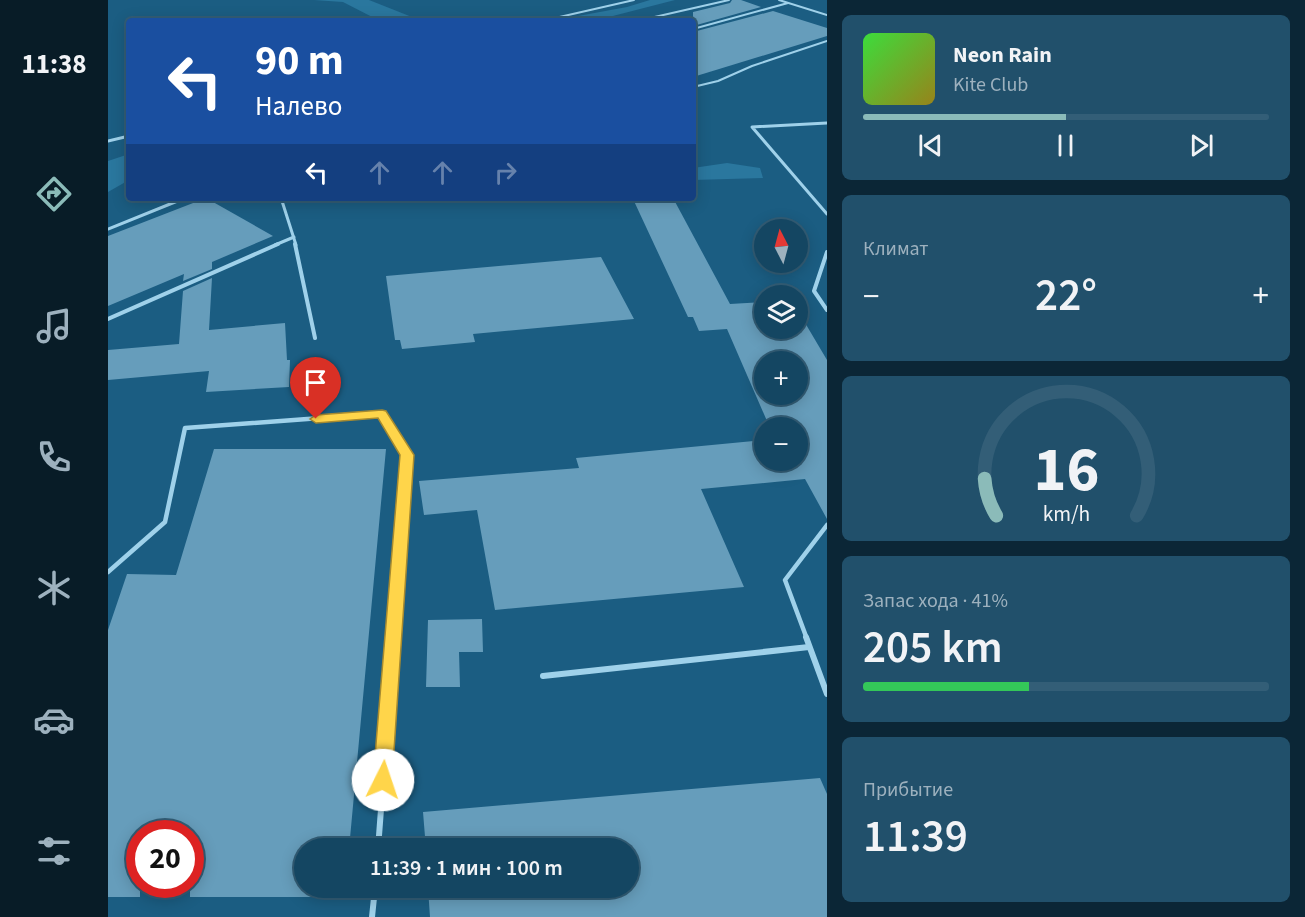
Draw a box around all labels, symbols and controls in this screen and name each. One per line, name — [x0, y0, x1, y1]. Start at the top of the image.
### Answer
text: 90 m — [255, 31, 344, 91]
text: Neon Rain — [953, 39, 1052, 71]
icon: left — [156, 42, 234, 120]
text: 11:38 — [21, 45, 87, 84]
text: Kite Club — [953, 71, 1028, 99]
text: Налево — [255, 87, 342, 126]
icon: previous — [914, 129, 947, 162]
icon: pause — [1049, 129, 1082, 162]
icon: next — [1185, 129, 1218, 162]
icon: left — [300, 156, 333, 189]
icon: ahead — [363, 156, 396, 189]
icon: ahead — [426, 156, 459, 189]
icon: right — [489, 156, 522, 189]
icon: directions — [33, 173, 75, 215]
north arrow — [754, 219, 808, 273]
map controls — [754, 219, 808, 471]
text: Климат — [863, 235, 929, 263]
text: 22° — [1035, 264, 1097, 328]
text: − — [863, 273, 879, 320]
text: + — [1253, 273, 1269, 320]
button: layers — [754, 285, 808, 339]
icon: music — [33, 305, 75, 347]
button: + — [754, 351, 808, 405]
pin — [290, 357, 341, 419]
icon: arrive — [299, 366, 332, 399]
button: − — [754, 417, 808, 471]
text: 16 — [1033, 426, 1099, 515]
icon: phone — [33, 436, 75, 478]
text: km/h — [1042, 499, 1090, 530]
icon: climate — [33, 567, 75, 609]
text: Запас хода · 41% — [863, 587, 1008, 615]
text: 205 km — [863, 616, 1003, 680]
icon: car — [33, 699, 75, 741]
position arrow — [351, 748, 415, 812]
text: Прибытие — [863, 776, 953, 804]
text: 11:39 — [863, 805, 968, 869]
speed limit sign: 20 — [126, 820, 204, 898]
icon: filters — [33, 830, 75, 872]
text: 11:39 · 1 мин · 100 m — [370, 852, 563, 884]

